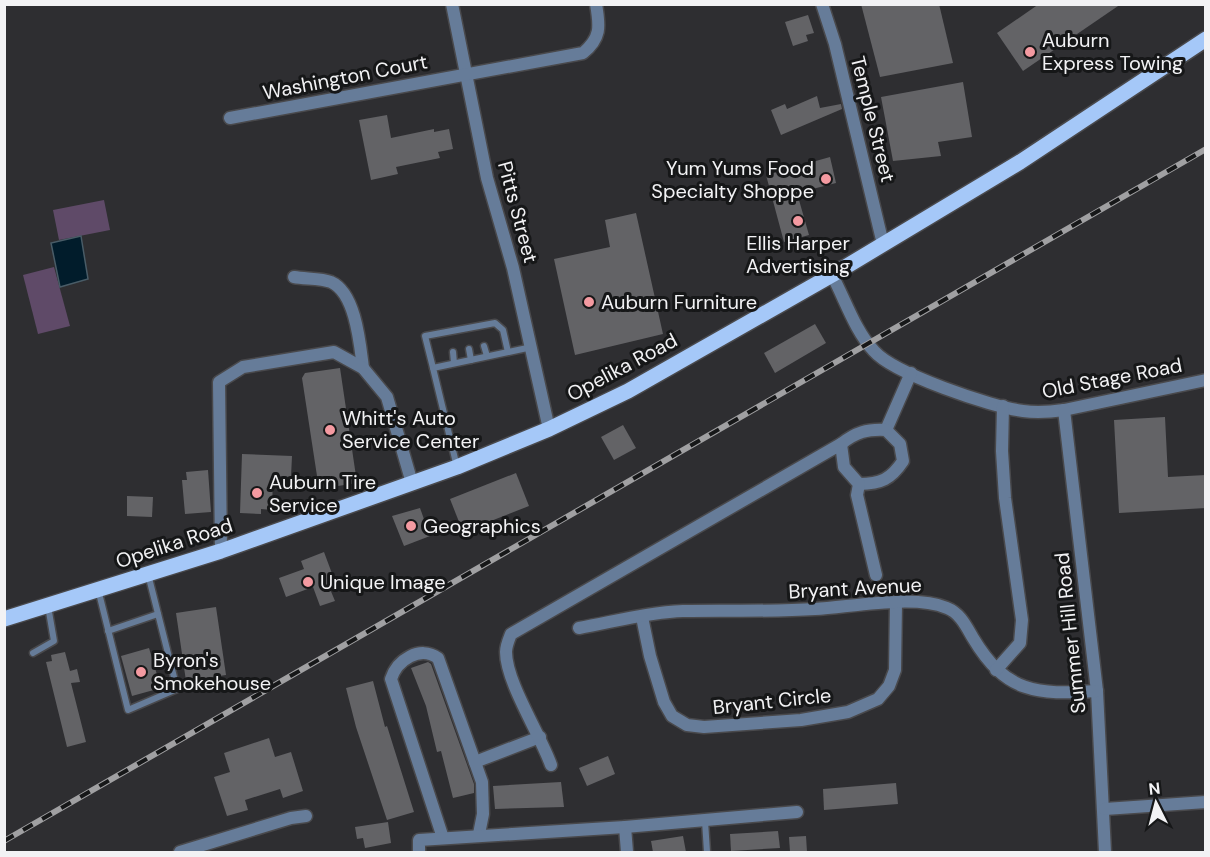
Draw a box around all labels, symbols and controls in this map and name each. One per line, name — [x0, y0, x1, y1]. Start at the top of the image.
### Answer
place label: Auburn Express Towing — [1042, 27, 1183, 76]
marker: Auburn Express Towing — [1023, 45, 1037, 59]
street label: Washington Court — [260, 48, 430, 106]
street label: Temple Street — [845, 53, 901, 185]
place label: Yum Yums Food Specialty Shoppe — [651, 155, 814, 204]
street label: Pitts Street — [492, 158, 544, 266]
marker: Yum Yums Food Specialty Shoppe — [819, 172, 833, 186]
marker: Ellis Harper Advertising — [791, 214, 805, 228]
place label: Ellis Harper Advertising — [746, 230, 850, 279]
place label: Auburn Furniture — [601, 289, 757, 315]
marker: Auburn Furniture — [582, 295, 596, 309]
street label: Opelika Road — [562, 327, 682, 407]
street label: Old Stage Road — [1040, 352, 1184, 404]
place label: Whitt's Auto Service Center — [342, 405, 479, 454]
marker: Whitt's Auto Service Center — [323, 423, 337, 437]
place label: Auburn Tire Service — [269, 469, 376, 518]
marker: Auburn Tire Service — [250, 486, 264, 500]
street label: Opelika Road — [112, 512, 236, 574]
place label: Geographics — [423, 513, 541, 539]
marker: Geographics — [404, 519, 418, 533]
street label: Summer Hill Road — [1049, 551, 1091, 715]
place label: Unique Image — [320, 569, 446, 595]
street label: Bryant Avenue — [788, 572, 922, 604]
marker: Unique Image — [301, 575, 315, 589]
place label: Byron's Smokehouse — [153, 647, 271, 696]
marker: Byron's Smokehouse — [134, 665, 148, 679]
street label: Bryant Circle — [712, 682, 832, 720]
north arrow — [1126, 773, 1186, 833]
text: N — [1148, 778, 1161, 800]

